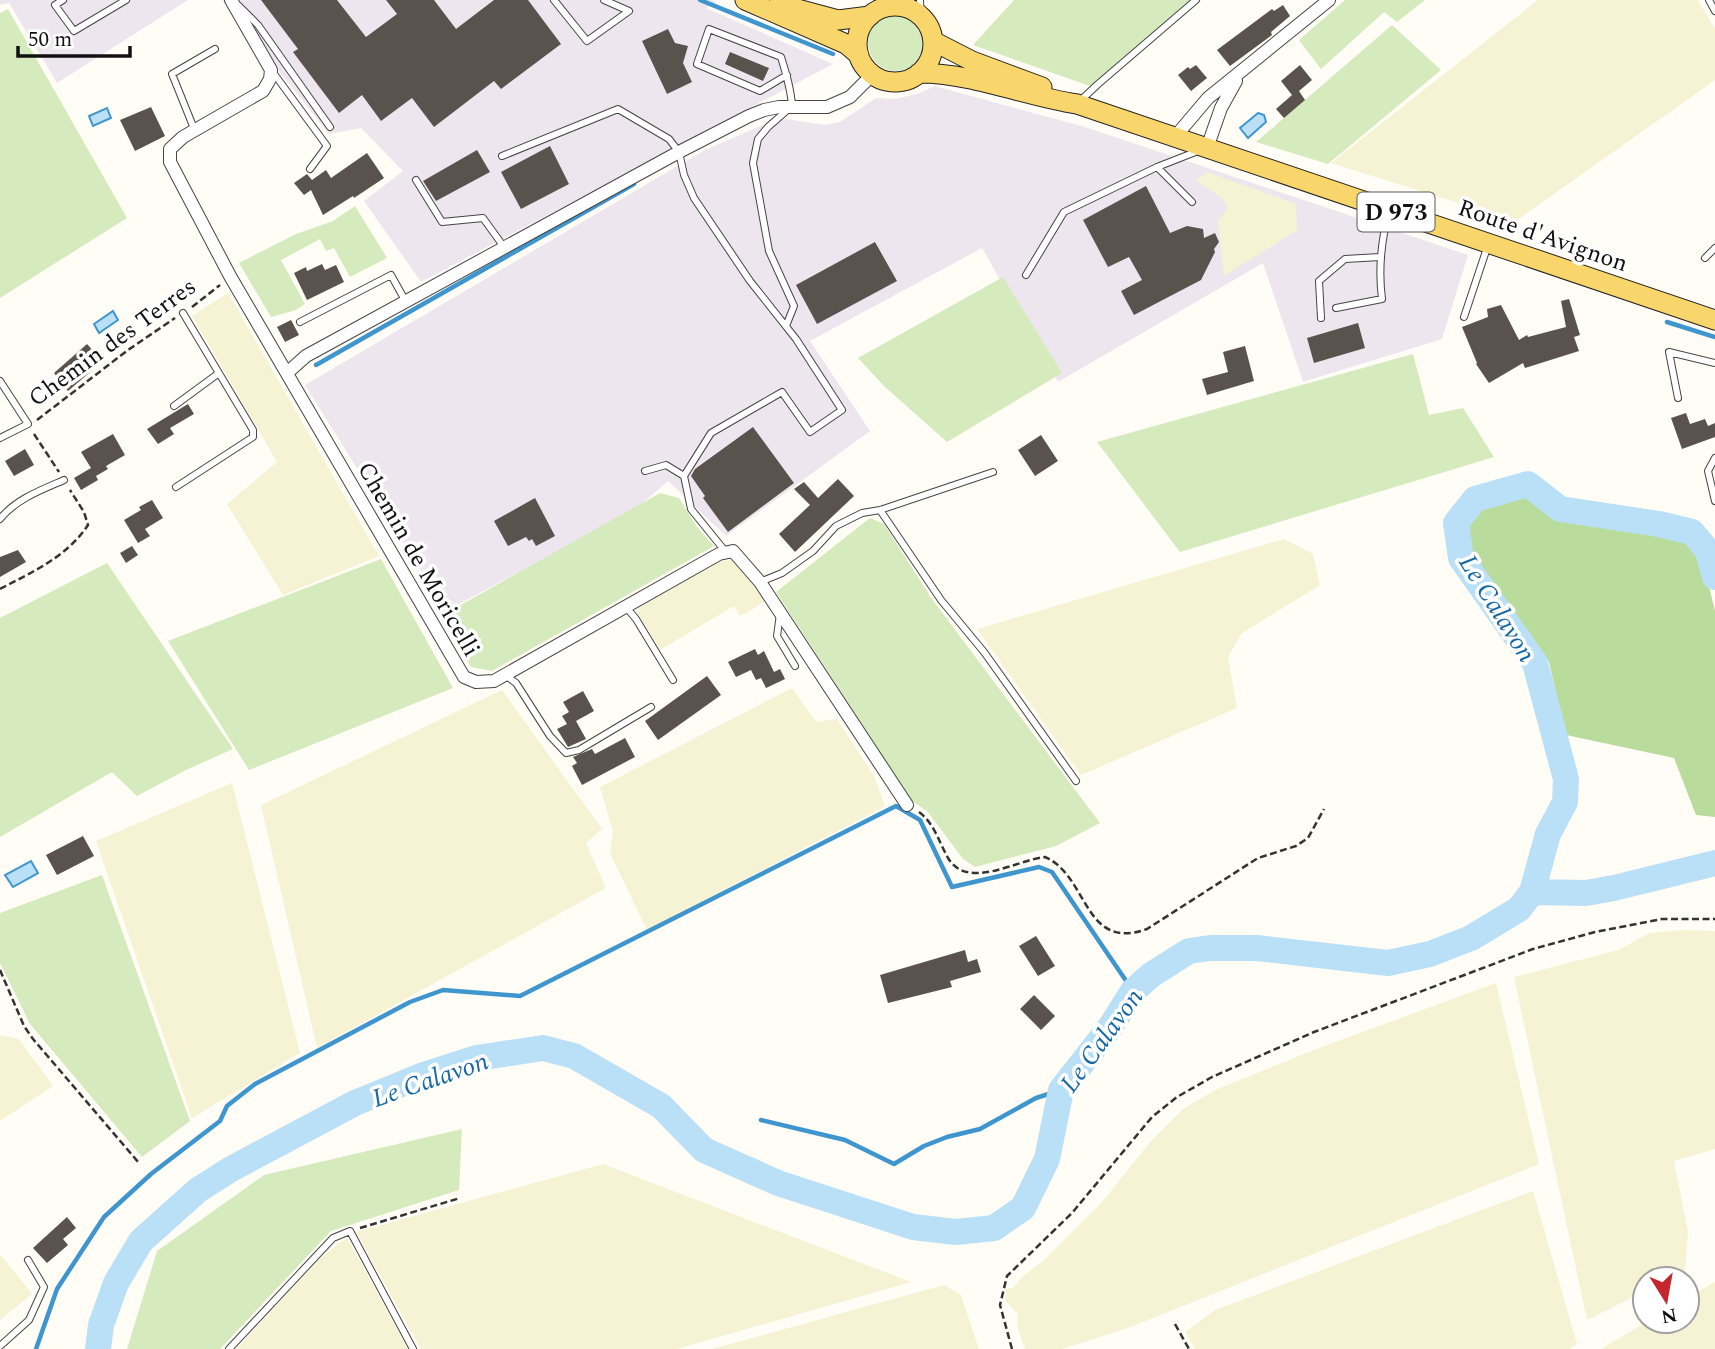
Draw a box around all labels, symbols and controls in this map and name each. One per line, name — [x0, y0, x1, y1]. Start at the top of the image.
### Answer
scale bar — [18, 14, 130, 58]
text: 50 m — [28, 24, 72, 56]
street label: Route d'Avignon — [1453, 190, 1633, 282]
road number: D 973 — [1358, 192, 1434, 232]
street label: Chemin des Terres — [21, 269, 204, 416]
street label: Chemin de Moricelli — [348, 455, 489, 664]
water label: Le Calavon — [1448, 547, 1546, 671]
water label: Le Calavon — [1050, 980, 1154, 1101]
water label: Le Calavon — [367, 1041, 494, 1119]
north arrow — [1631, 1265, 1701, 1335]
text: N — [1659, 1300, 1679, 1331]

